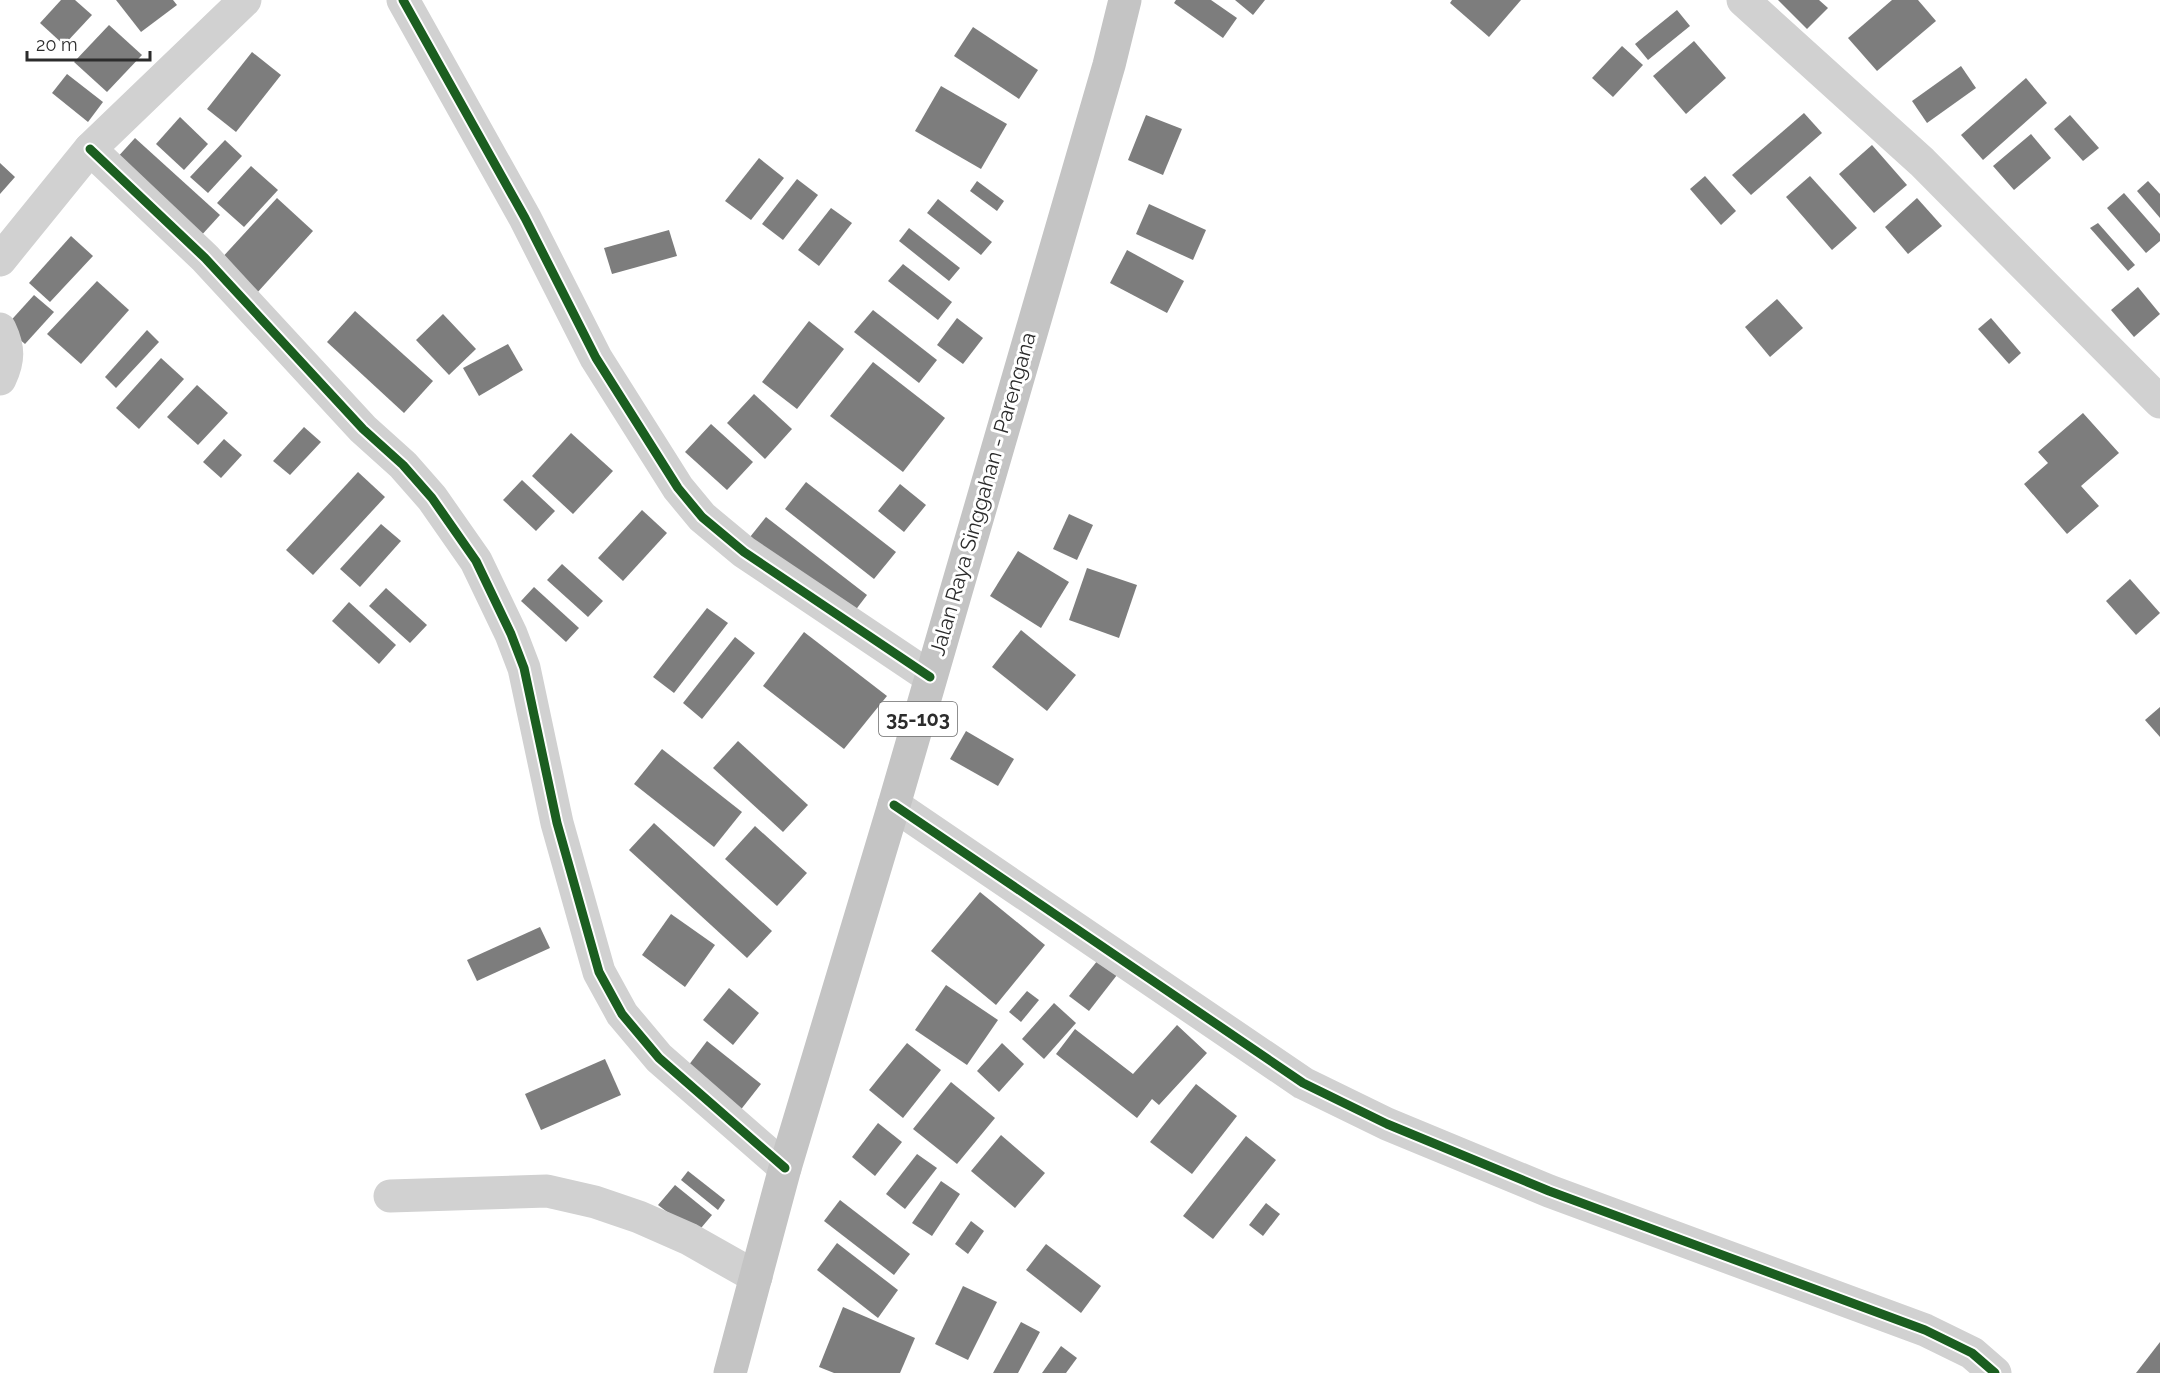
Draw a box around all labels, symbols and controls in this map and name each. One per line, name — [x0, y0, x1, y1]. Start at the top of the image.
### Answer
scale bar — [27, 24, 150, 62]
text: 20 m — [36, 34, 78, 55]
street label: Jalan Raya Singgahan - Parengana — [924, 329, 1041, 658]
road number: 35-103 — [879, 702, 957, 736]

